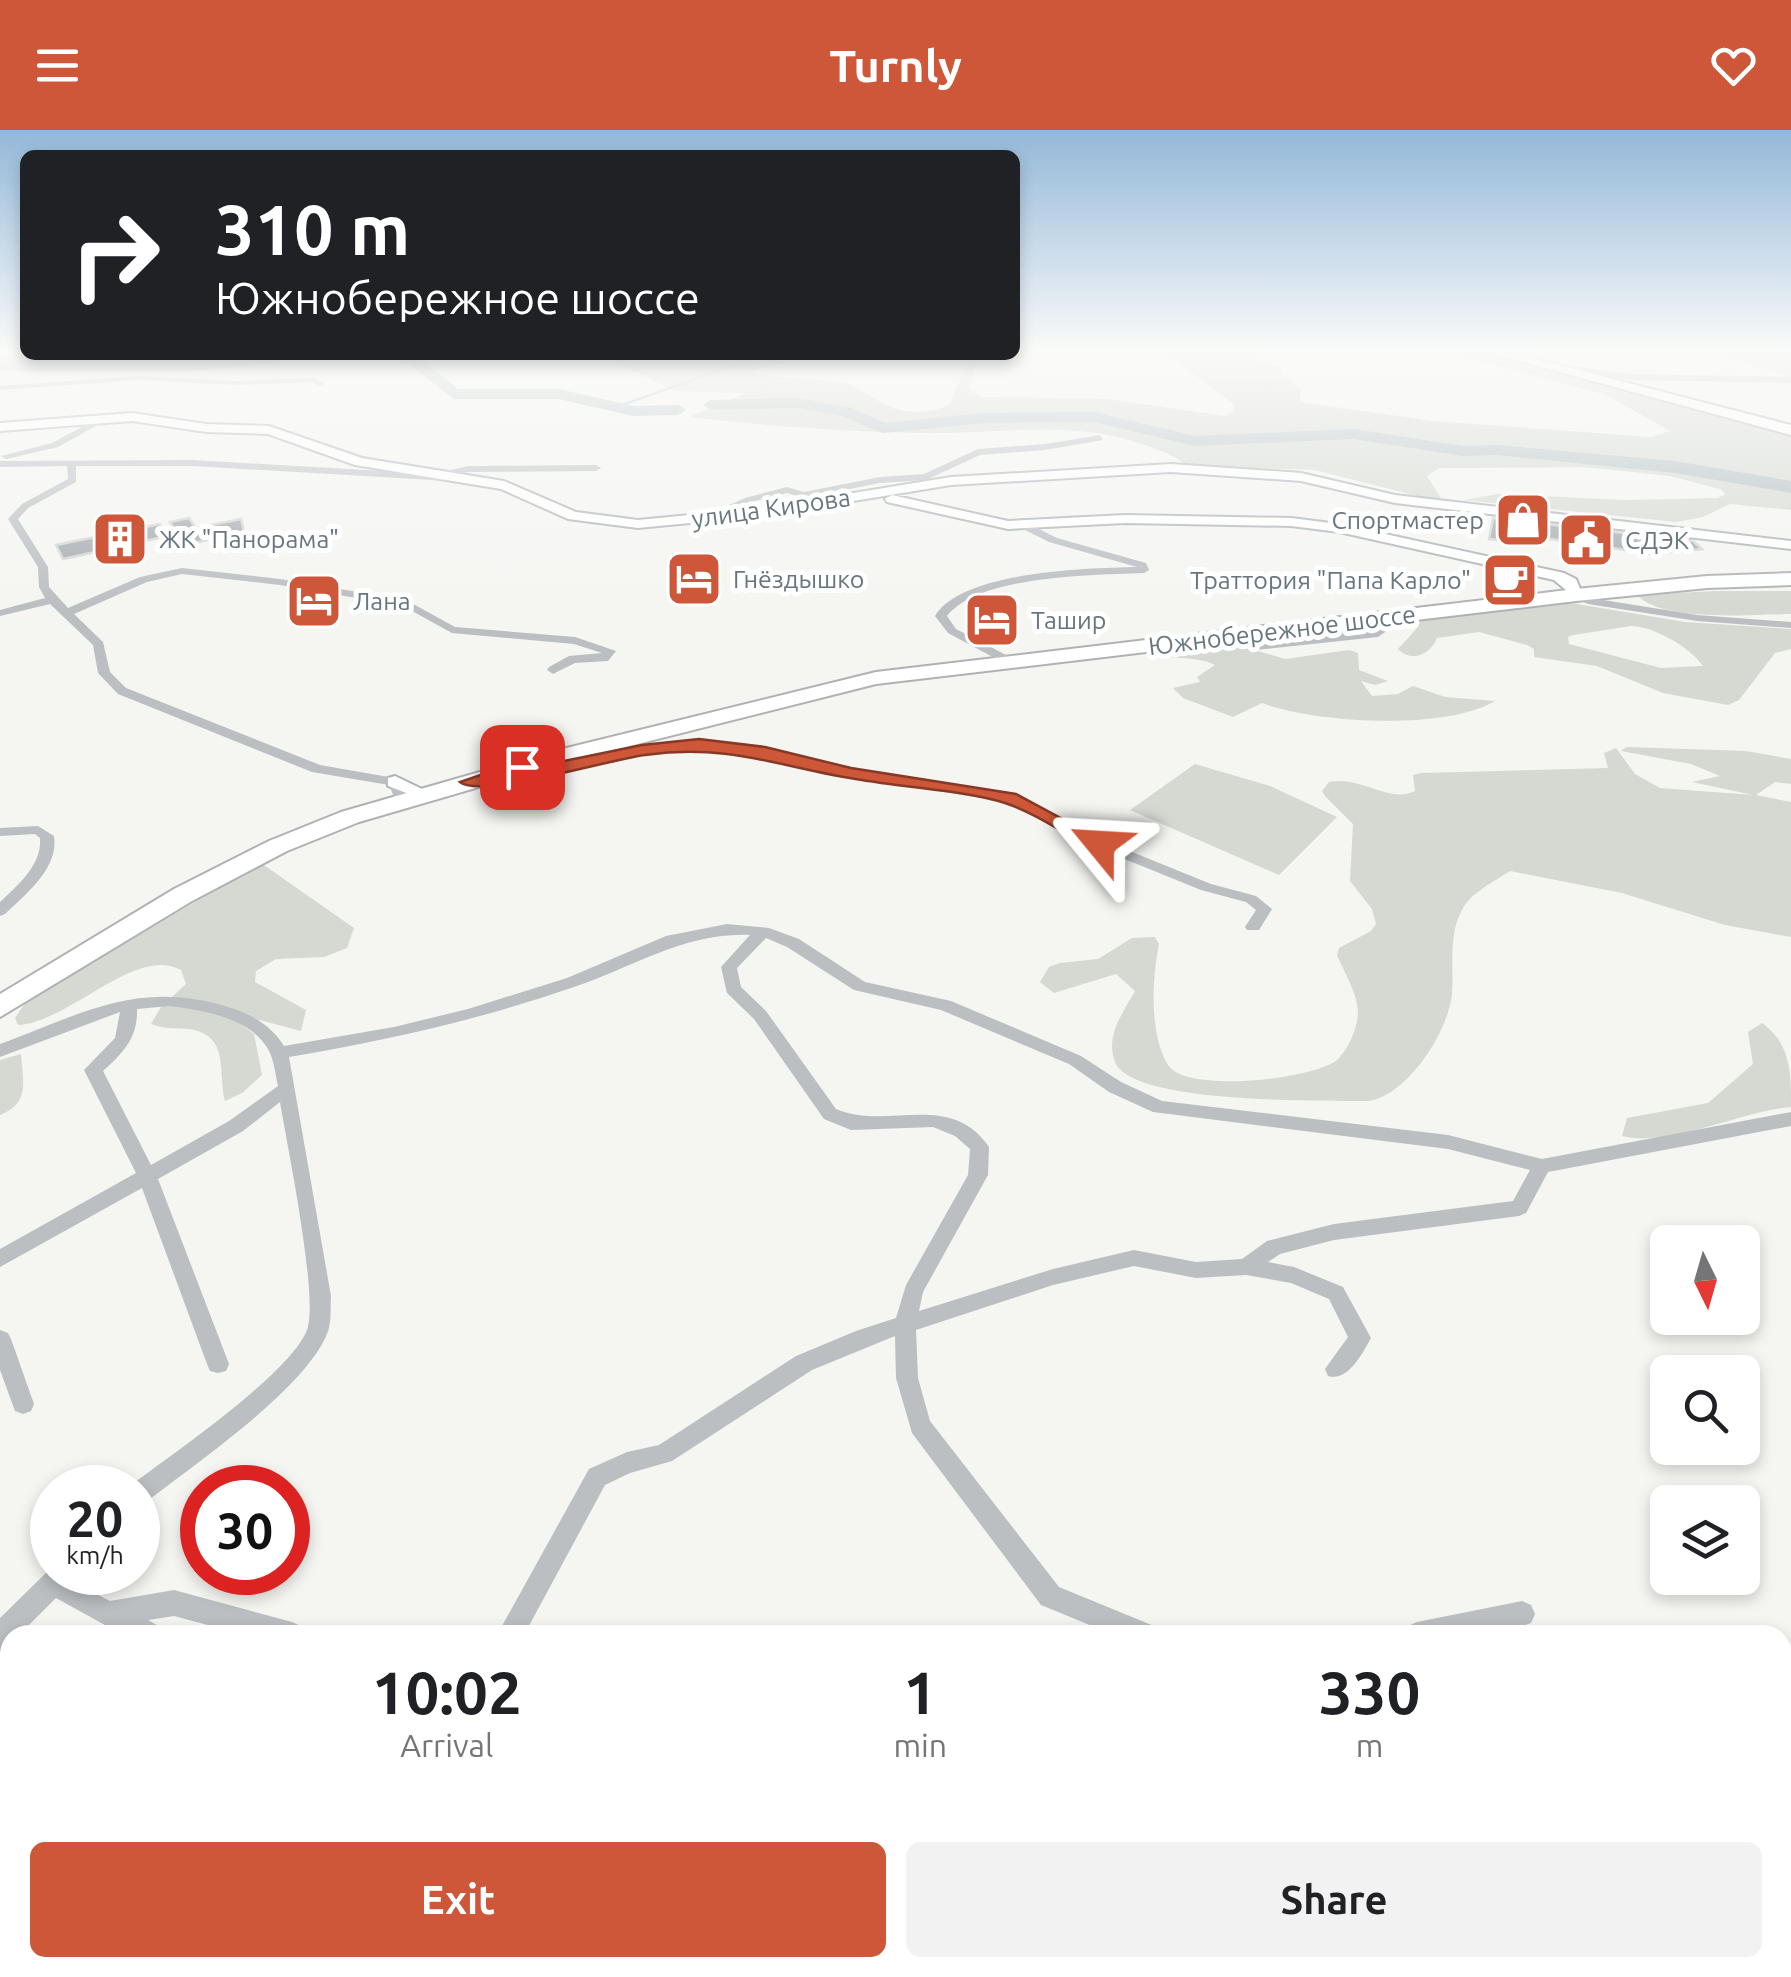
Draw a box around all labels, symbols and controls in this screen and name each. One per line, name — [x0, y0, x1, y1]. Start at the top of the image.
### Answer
icon: menu — [30, 38, 85, 93]
icon: heart — [1706, 38, 1761, 93]
text: Turnly — [829, 40, 962, 91]
icon: right — [50, 190, 180, 320]
text: 310 m — [215, 190, 410, 268]
text: Южнобережное шоссе — [215, 272, 700, 323]
street label: улица Кирова — [690, 483, 852, 533]
shop icon: Спортмастер — [1493, 490, 1553, 550]
place label: Спортмастер — [1331, 506, 1484, 534]
building icon: ЖК "Панорама" — [90, 509, 150, 569]
public building icon: СДЭК — [1556, 510, 1616, 570]
place label: ЖК "Панорама" — [159, 525, 339, 553]
place label: СДЭК — [1625, 526, 1689, 554]
hotel icon: Гнёздышко — [664, 549, 724, 609]
cafe icon: Траттория "Папа Карло" — [1480, 550, 1540, 610]
place label: Гнёздышко — [733, 565, 864, 593]
place label: Траттория "Папа Карло" — [1190, 566, 1471, 594]
hotel icon: Лана — [284, 571, 344, 631]
place label: Лана — [353, 587, 411, 615]
hotel icon: Ташир — [962, 590, 1022, 650]
street label: Южнобережное шоссе — [1147, 600, 1417, 660]
place label: Ташир — [1031, 606, 1106, 634]
pin — [480, 725, 565, 810]
icon: arrive — [495, 740, 550, 795]
position arrow — [1048, 792, 1152, 896]
north arrow — [1650, 1225, 1760, 1335]
map controls — [1650, 1225, 1760, 1595]
button: search — [1650, 1355, 1760, 1465]
speed limit sign: 30 — [180, 1465, 310, 1595]
button: layers — [1650, 1485, 1760, 1595]
text: 20 — [67, 1490, 123, 1546]
text: km/h — [66, 1541, 124, 1569]
text: 10:02 — [372, 1658, 522, 1725]
text: 1 — [903, 1658, 937, 1725]
text: 330 — [1319, 1658, 1420, 1725]
text: Arrival — [400, 1727, 493, 1763]
text: min — [893, 1727, 947, 1763]
text: m — [1356, 1727, 1383, 1763]
button: Exit — [30, 1842, 886, 1957]
button: Share — [906, 1842, 1762, 1957]

